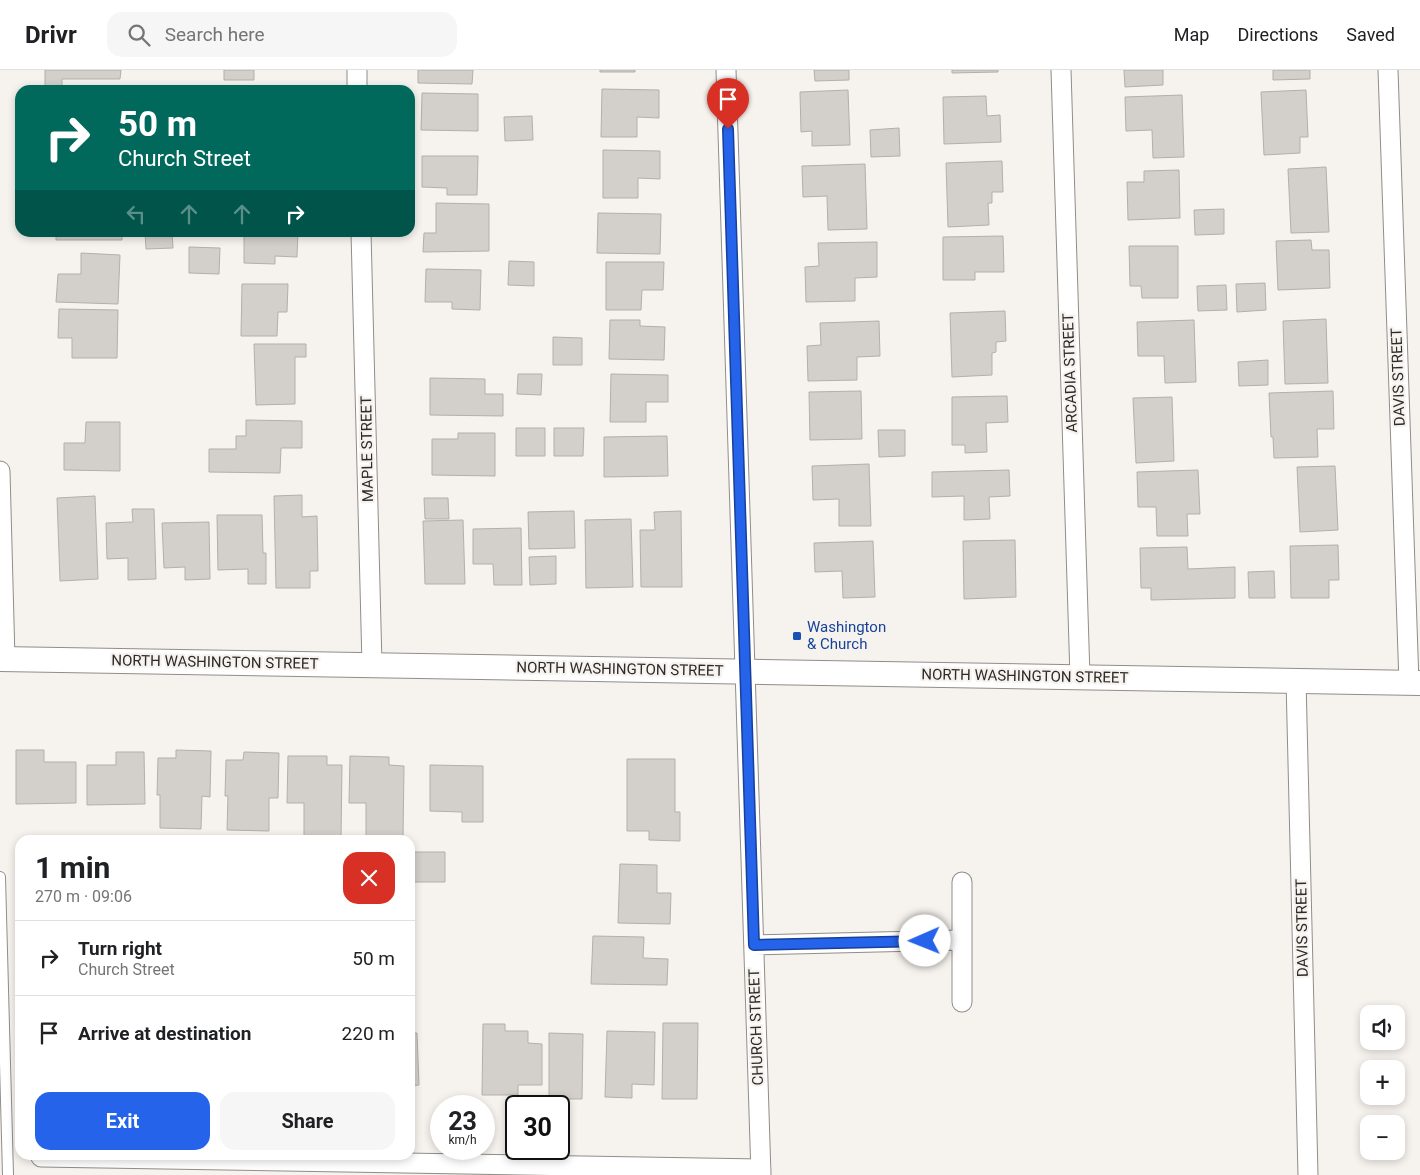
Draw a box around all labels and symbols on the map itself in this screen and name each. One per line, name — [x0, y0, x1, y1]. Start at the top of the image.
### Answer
pin — [707, 78, 749, 129]
street label: ARCADIA STREET — [1059, 313, 1081, 433]
street label: DAVIS STREET — [1387, 327, 1409, 426]
street label: MAPLE STREET — [357, 396, 377, 502]
place label: Washington & Church — [807, 618, 886, 653]
marker: Washington & Church — [791, 630, 803, 642]
street label: NORTH WASHINGTON STREET — [111, 651, 319, 673]
street label: NORTH WASHINGTON STREET — [516, 658, 724, 680]
street label: NORTH WASHINGTON STREET — [921, 665, 1129, 687]
street label: DAVIS STREET — [1292, 879, 1312, 977]
position arrow — [898, 914, 950, 966]
street label: CHURCH STREET — [745, 968, 767, 1086]
speed limit sign: 30 — [505, 1095, 570, 1160]

